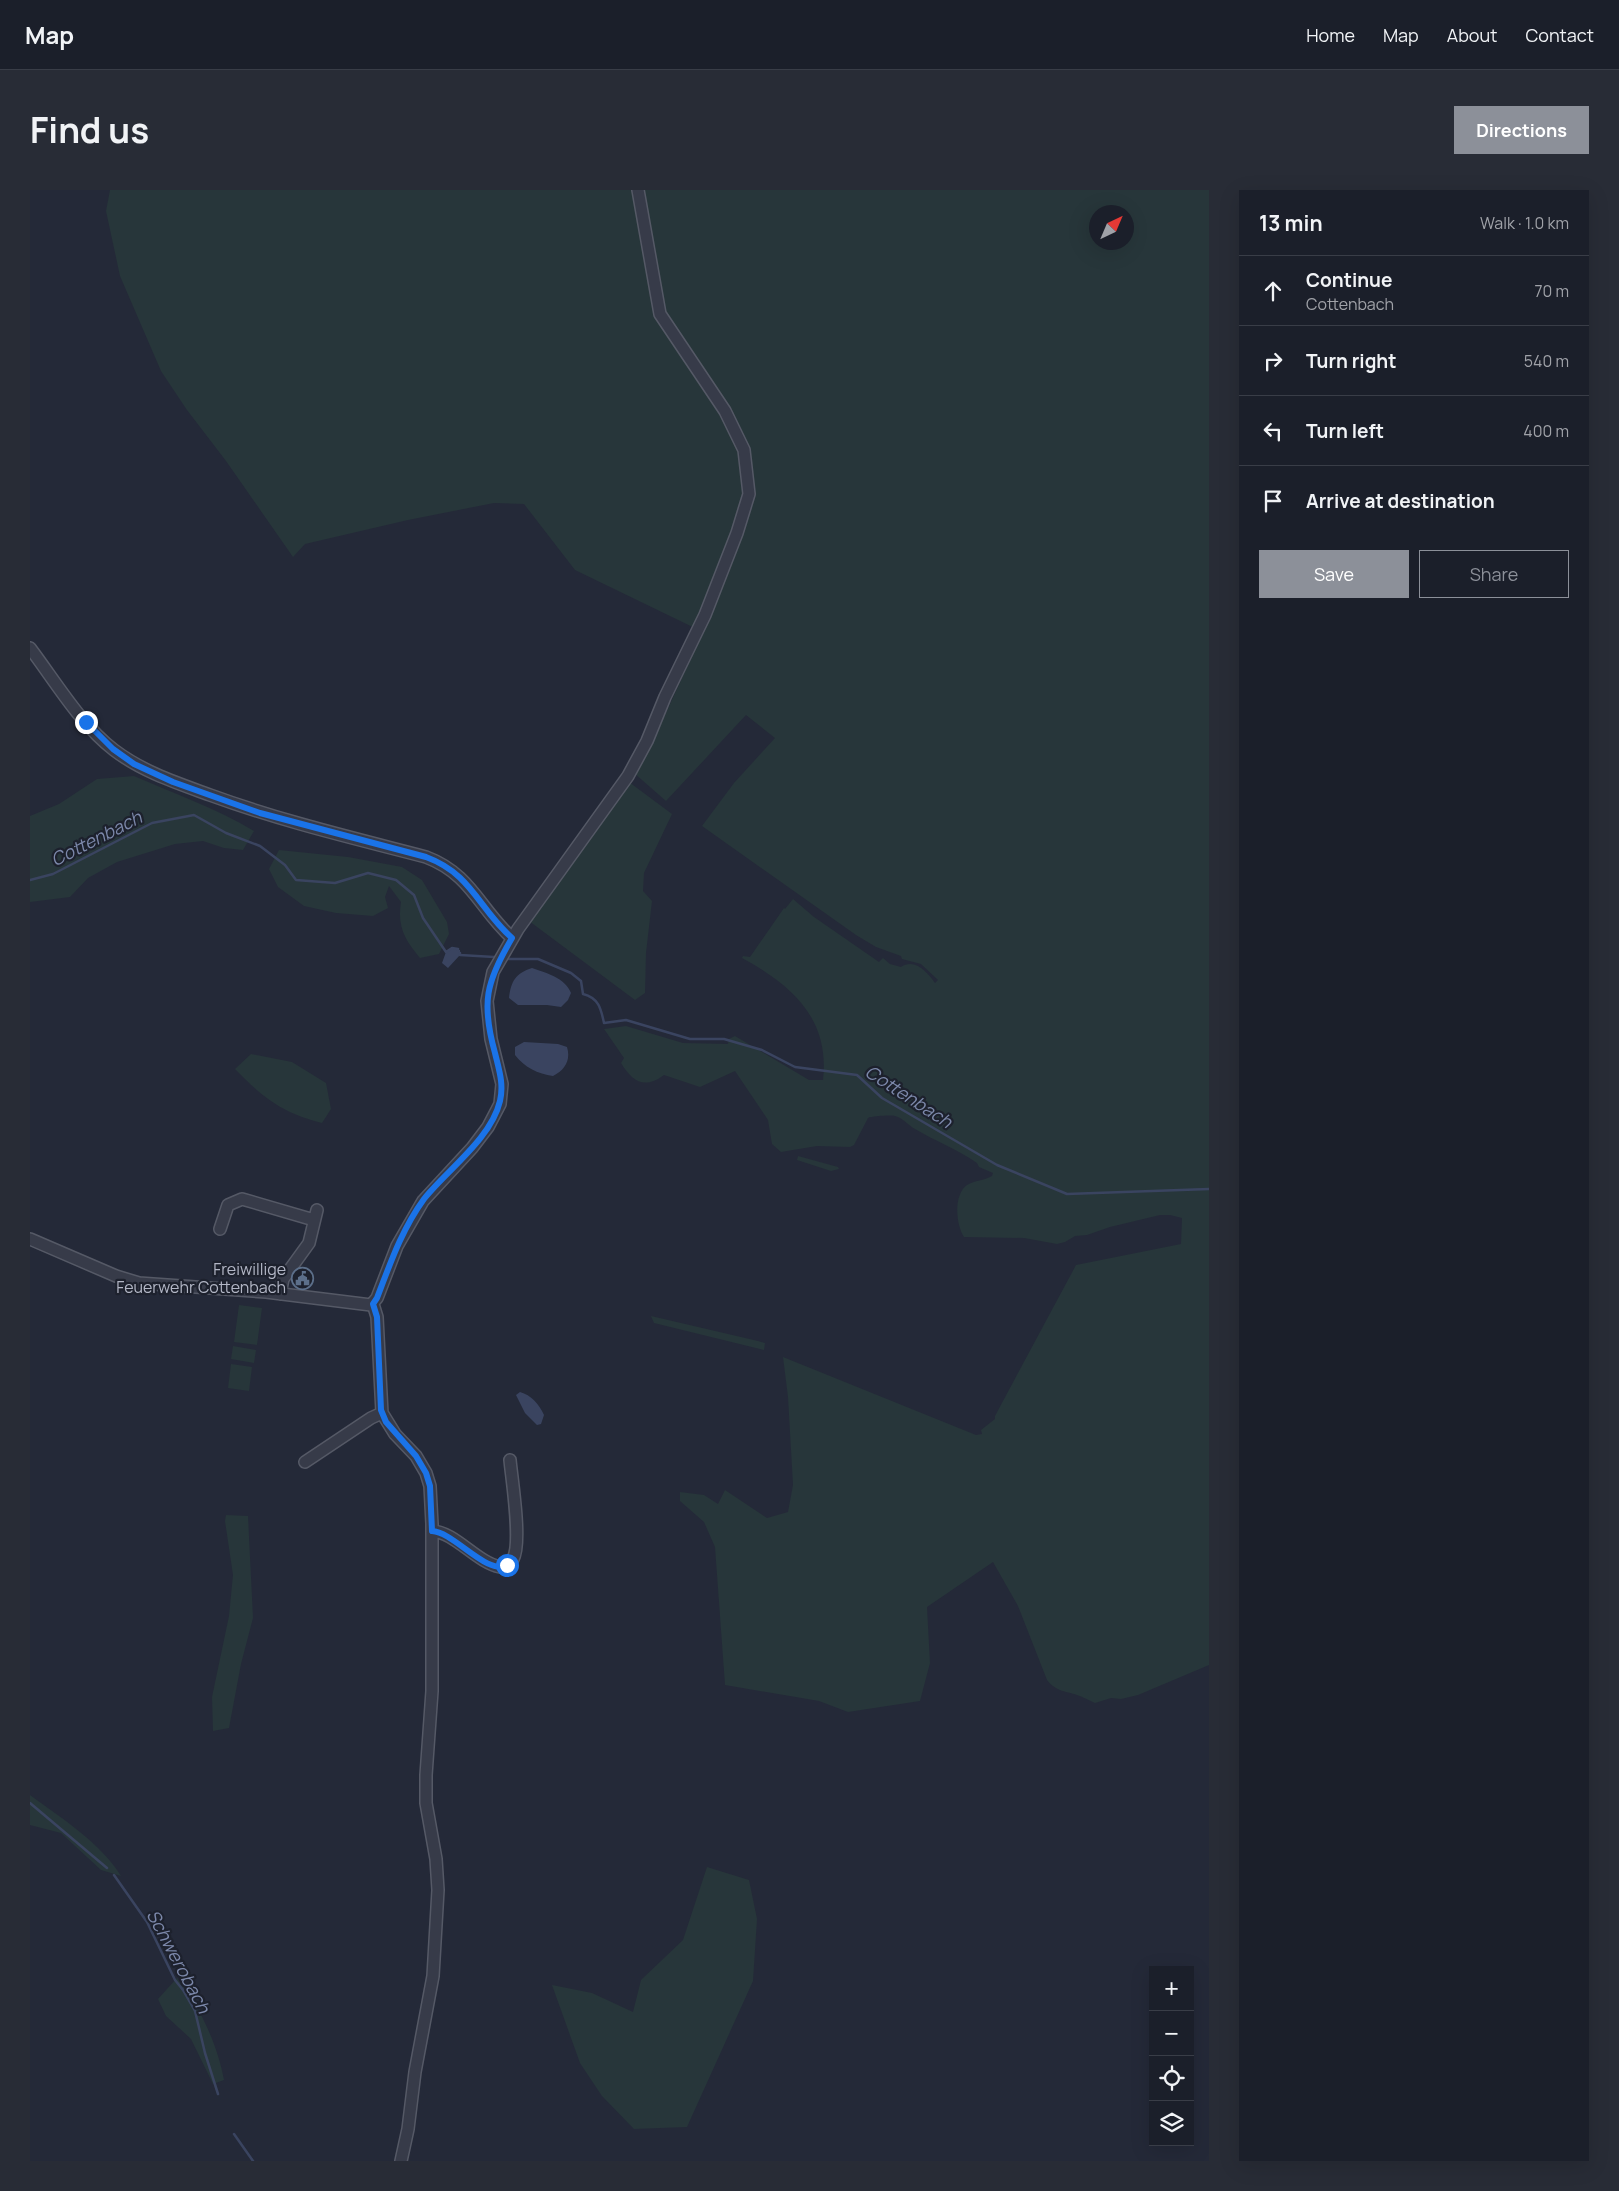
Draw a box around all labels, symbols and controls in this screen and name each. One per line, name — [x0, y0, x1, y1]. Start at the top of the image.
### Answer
text: Map — [25, 18, 74, 51]
text: Home — [1306, 23, 1355, 47]
text: Map — [1383, 23, 1419, 47]
text: About — [1447, 23, 1497, 47]
text: Contact — [1525, 23, 1594, 47]
text: Find us — [30, 106, 149, 154]
button: Directions — [1454, 106, 1589, 154]
north arrow — [1089, 205, 1134, 250]
text: 13 min — [1259, 209, 1323, 237]
text: Walk · 1.0 km — [1480, 212, 1569, 234]
text: Continue — [1306, 267, 1392, 293]
icon: ahead — [1259, 277, 1287, 305]
text: 70 m — [1534, 280, 1569, 302]
text: Cottenbach — [1306, 293, 1394, 315]
icon: right — [1259, 347, 1287, 375]
text: Turn right — [1306, 348, 1396, 374]
text: 540 m — [1524, 350, 1569, 372]
icon: left — [1259, 417, 1287, 445]
text: Turn left — [1306, 418, 1384, 444]
text: 400 m — [1523, 420, 1569, 442]
icon: arrive — [1259, 487, 1287, 515]
text: Arrive at destination — [1306, 488, 1495, 514]
button: Save — [1259, 550, 1409, 598]
button: Share — [1419, 550, 1569, 598]
route end — [75, 711, 98, 734]
water label: Cottenbach — [46, 804, 147, 871]
water label: Cottenbach — [861, 1059, 958, 1134]
place label: Freiwillige Feuerwehr Cottenbach — [116, 1258, 286, 1298]
public building icon: Freiwillige Feuerwehr Cottenbach — [290, 1266, 314, 1290]
route start — [496, 1554, 519, 1577]
water label: Schwerobach — [142, 1905, 217, 2018]
map controls — [1149, 1966, 1194, 2146]
button: + — [1149, 1966, 1194, 2011]
button: − — [1149, 2011, 1194, 2056]
button: locate — [1149, 2056, 1194, 2101]
button: layers — [1149, 2101, 1194, 2146]

